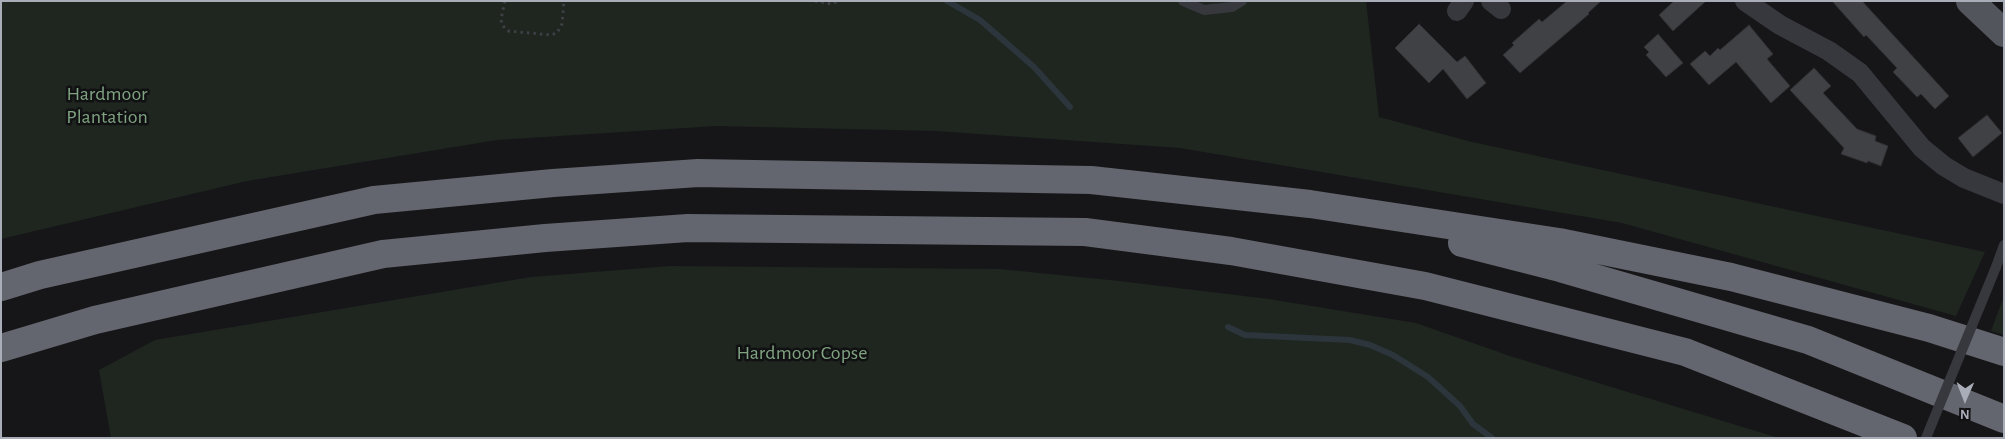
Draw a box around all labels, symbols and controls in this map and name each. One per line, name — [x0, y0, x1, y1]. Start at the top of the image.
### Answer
park label: Hardmoor Plantation — [66, 82, 148, 129]
park label: Hardmoor Copse — [737, 341, 867, 365]
north arrow — [1940, 374, 1990, 424]
text: N — [1960, 407, 1970, 421]

